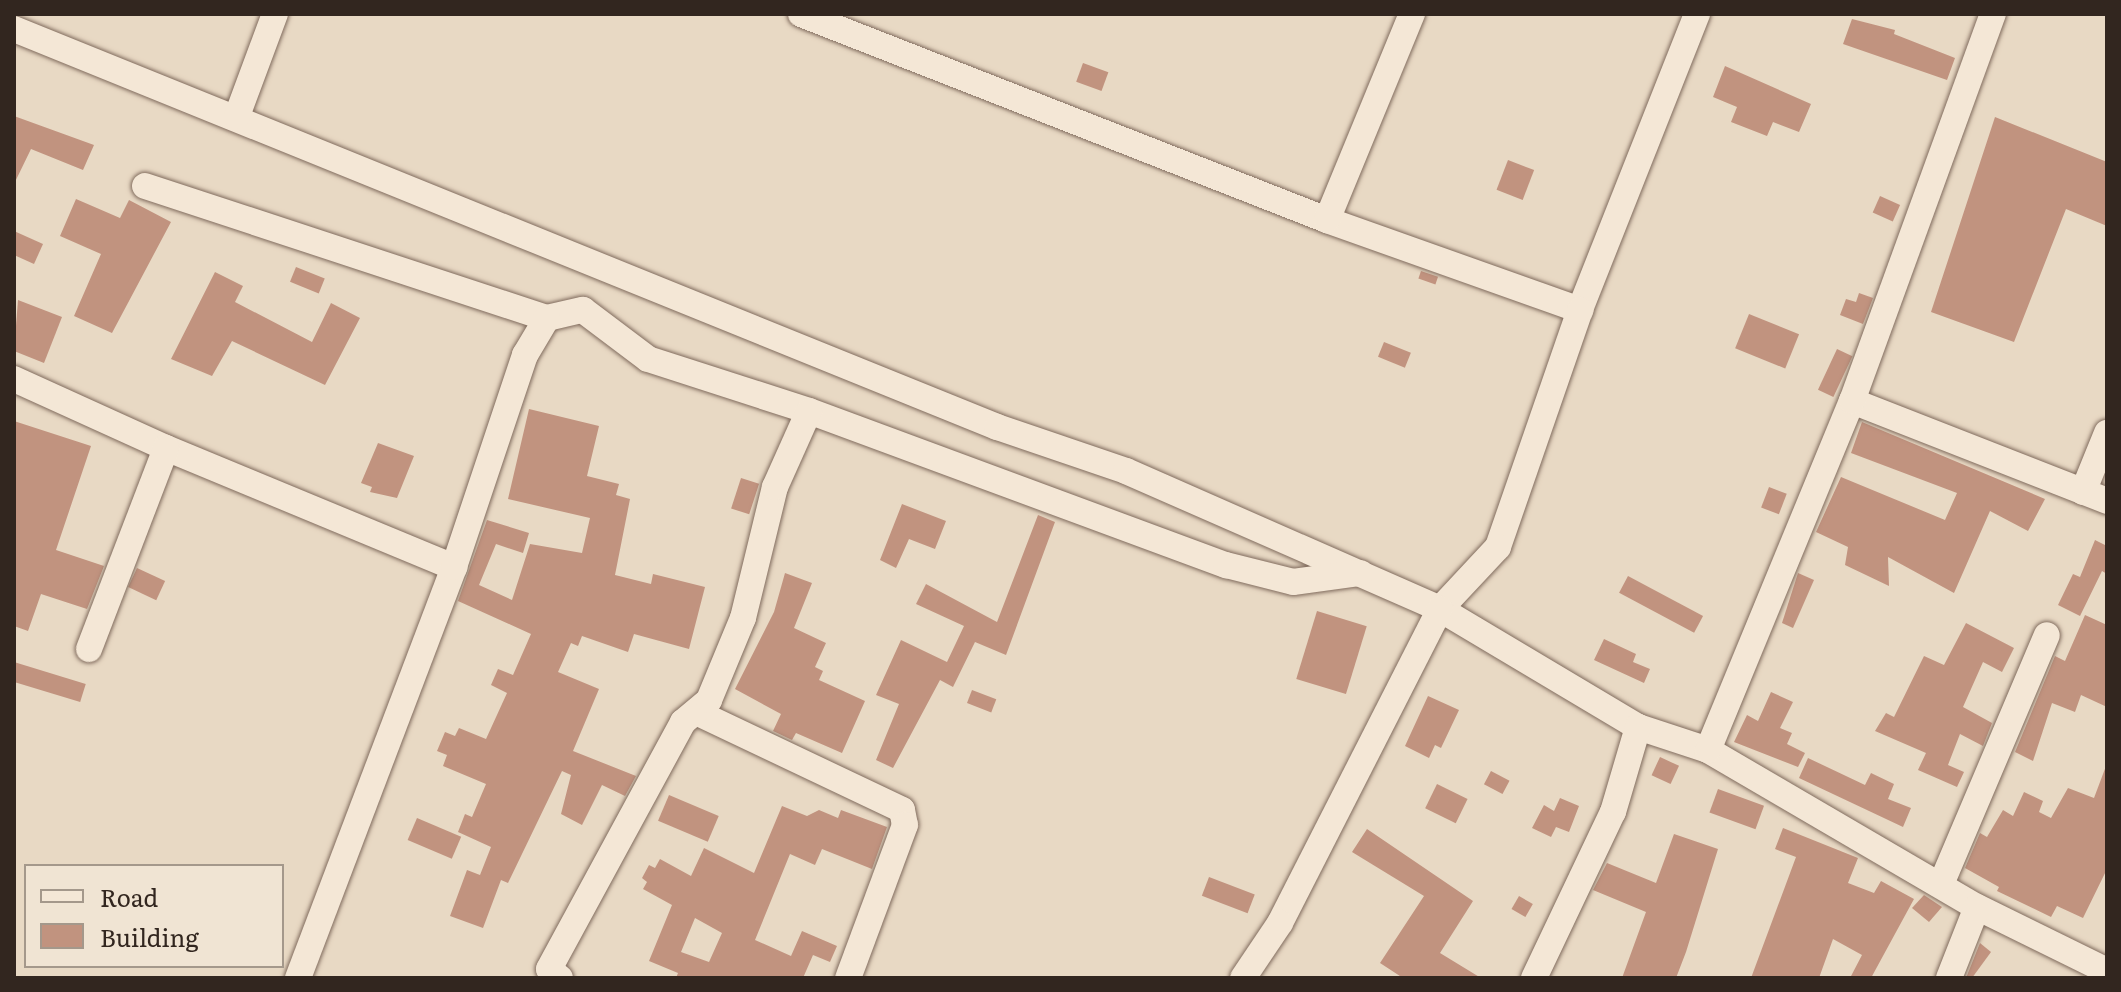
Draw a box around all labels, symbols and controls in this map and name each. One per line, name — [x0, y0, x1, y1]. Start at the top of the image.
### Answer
legend — [24, 864, 284, 968]
text: Road — [100, 879, 158, 914]
text: Building — [100, 919, 199, 954]

